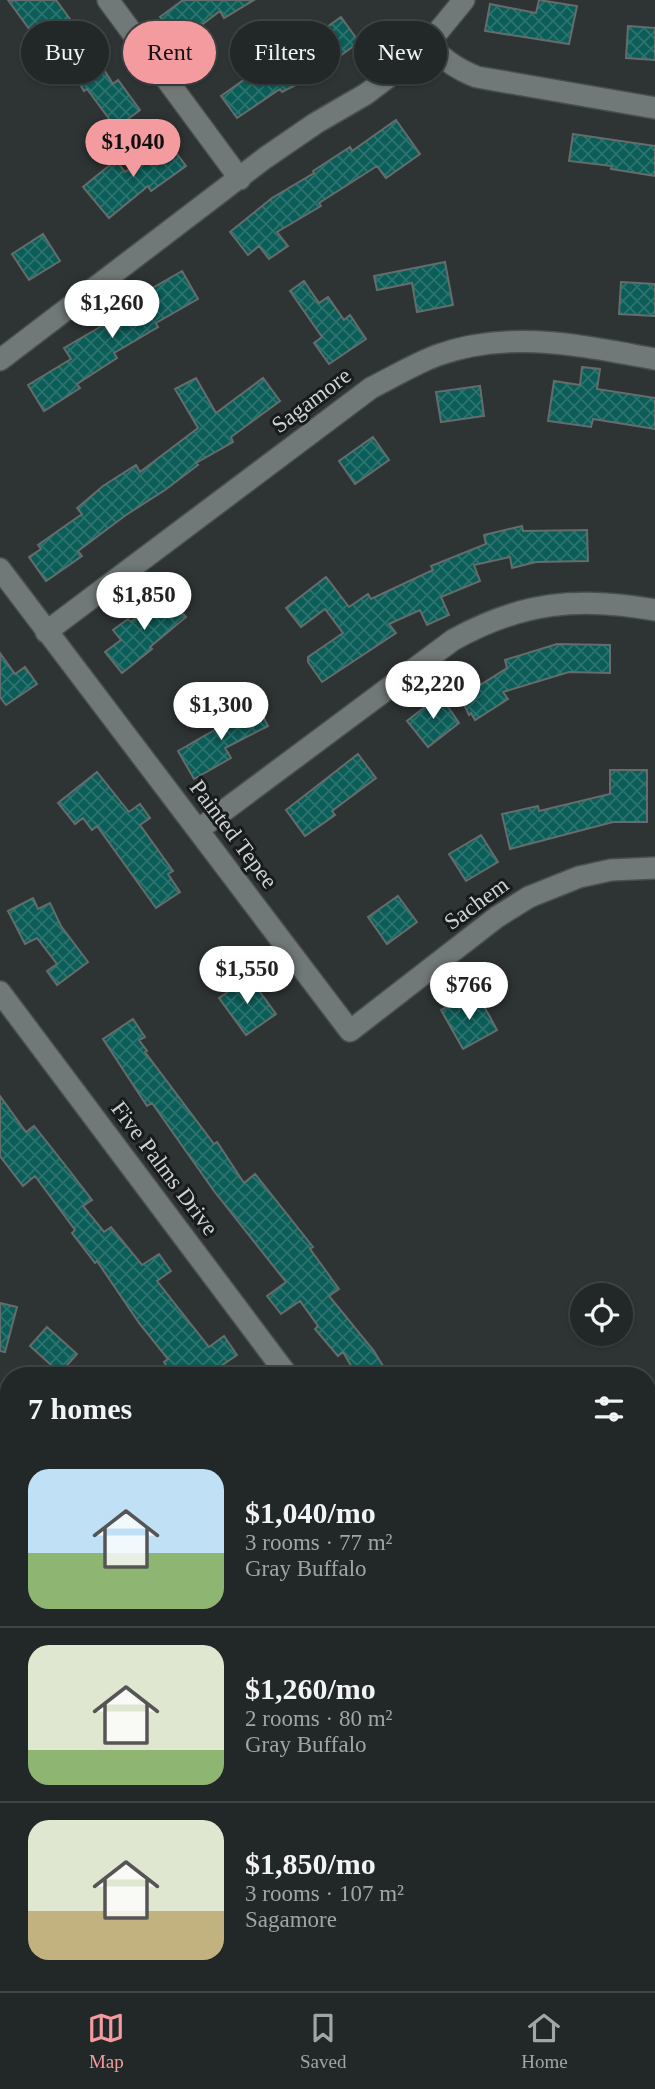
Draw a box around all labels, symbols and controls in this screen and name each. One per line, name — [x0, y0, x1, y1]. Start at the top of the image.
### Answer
chip: Buy — [21, 21, 109, 84]
chip: Rent — [123, 21, 216, 84]
chip: Filters — [230, 21, 340, 84]
chip: New — [354, 21, 447, 84]
pin: $1,040 — [76, 120, 190, 179]
text: $1,040 — [101, 129, 165, 154]
pin: $1,260 — [55, 280, 169, 340]
text: $1,260 — [80, 290, 144, 315]
street label: Sagamore — [267, 363, 356, 438]
pin: $1,850 — [87, 572, 201, 632]
text: $1,850 — [112, 582, 176, 607]
pin: $2,220 — [376, 662, 490, 721]
text: $2,220 — [401, 671, 465, 696]
pin: $1,300 — [164, 682, 278, 742]
text: $1,300 — [189, 692, 253, 717]
street label: Painted Tepee — [185, 775, 282, 893]
street label: Sachem — [439, 872, 513, 935]
pin: $1,550 — [190, 946, 304, 1006]
text: $1,550 — [215, 956, 279, 981]
pin: $766 — [428, 962, 510, 1022]
text: $766 — [446, 972, 492, 997]
street label: Five Palms Drive — [106, 1096, 223, 1240]
map controls — [570, 1283, 633, 1346]
button: locate — [570, 1283, 633, 1346]
icon: filters — [590, 1390, 628, 1428]
text: 7 homes — [28, 1392, 132, 1425]
text: $1,040/mo — [245, 1496, 376, 1529]
icon: home — [84, 1497, 168, 1581]
text: 3 rooms · 77 m² — [245, 1530, 392, 1555]
text: Gray Buffalo — [245, 1556, 367, 1581]
text: $1,260/mo — [245, 1672, 376, 1705]
icon: home — [84, 1673, 168, 1757]
text: 2 rooms · 80 m² — [245, 1706, 392, 1731]
text: Gray Buffalo — [245, 1732, 367, 1757]
text: $1,850/mo — [245, 1847, 376, 1880]
icon: home — [84, 1848, 168, 1932]
text: 3 rooms · 107 m² — [245, 1881, 404, 1906]
text: Sagamore — [245, 1907, 337, 1932]
tab: Map — [87, 2009, 125, 2073]
tab: Saved — [300, 2009, 346, 2073]
tab: Home — [521, 2009, 568, 2073]

